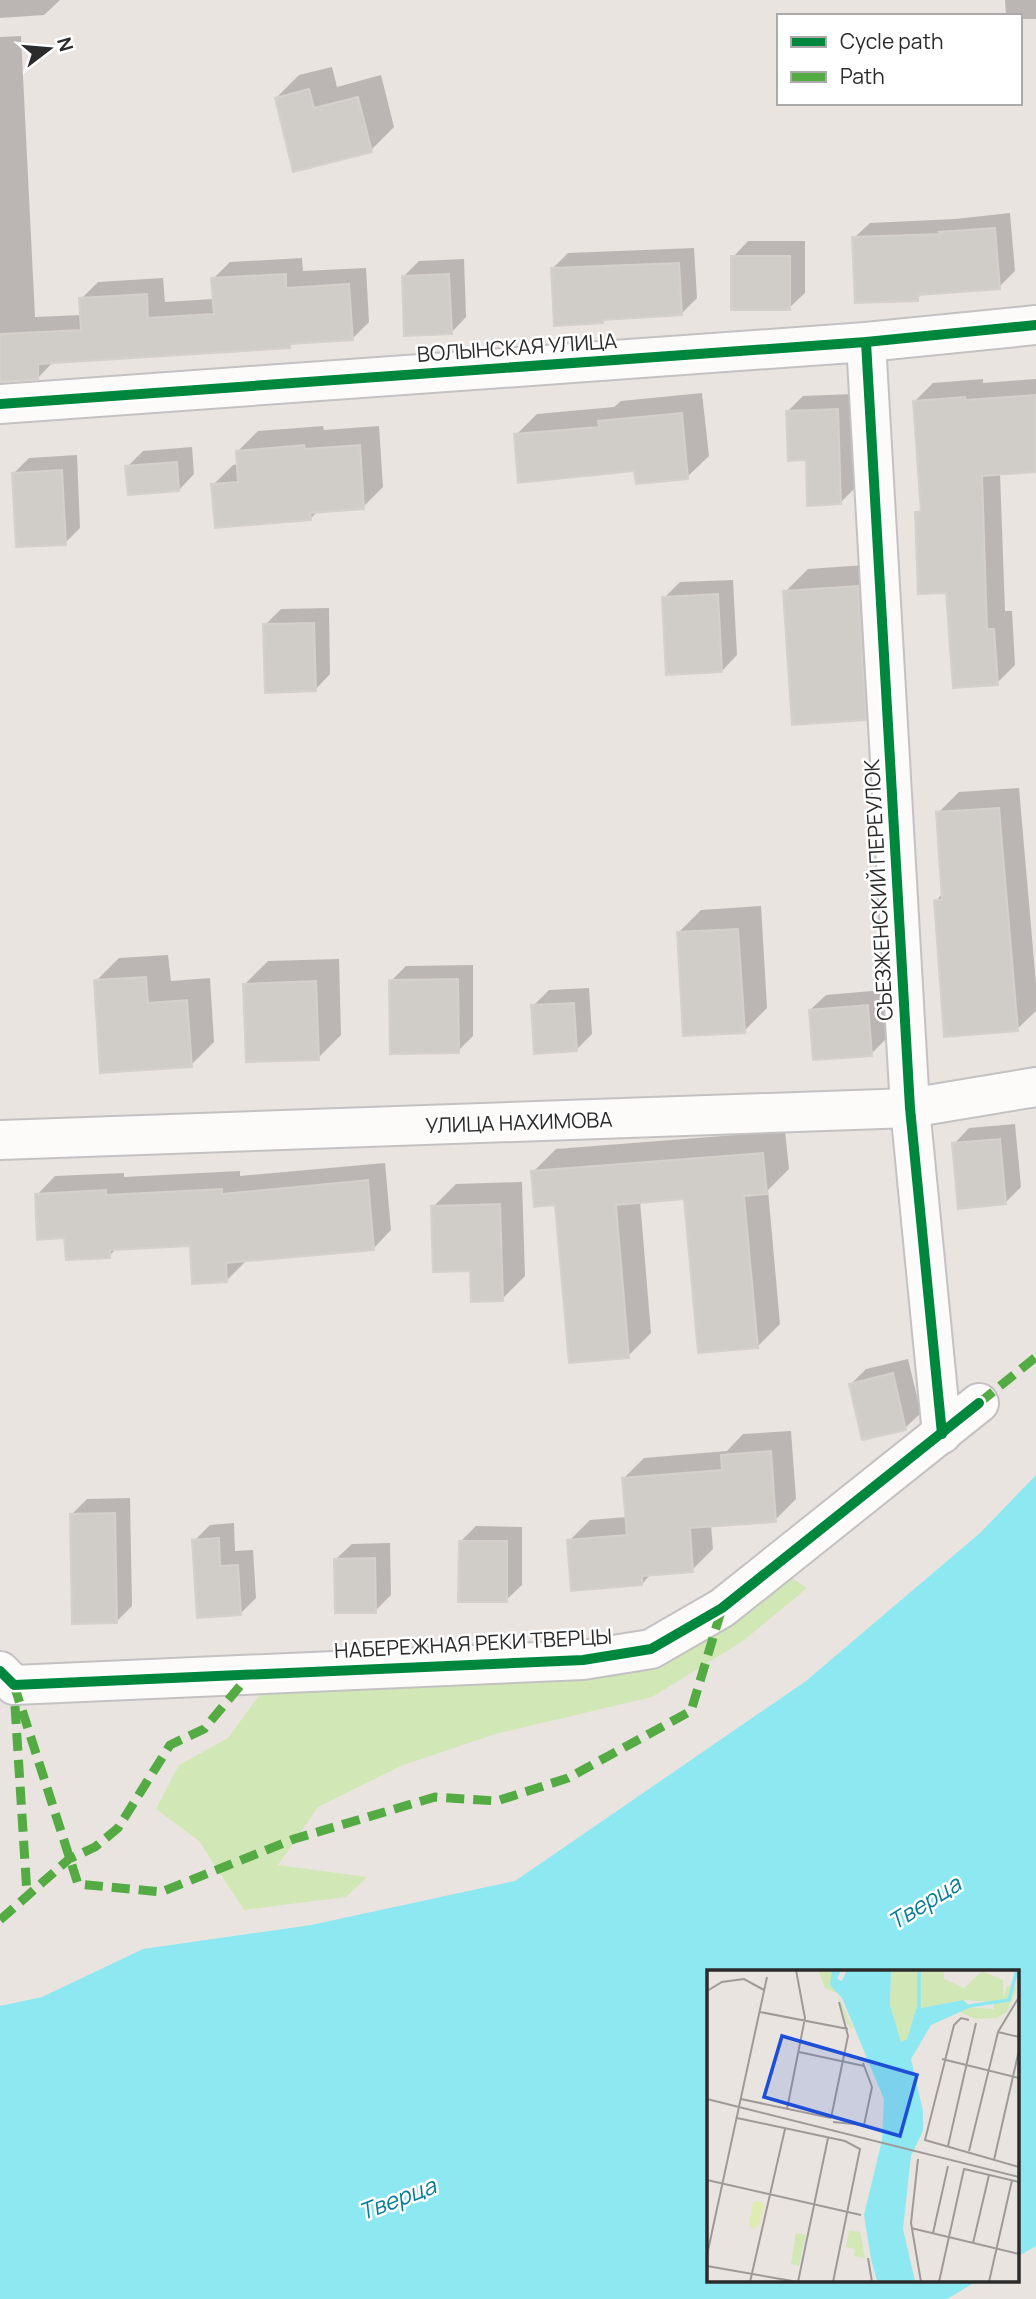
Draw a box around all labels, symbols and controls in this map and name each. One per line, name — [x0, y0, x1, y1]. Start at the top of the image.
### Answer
north arrow — [14, 14, 84, 84]
legend — [777, 14, 1022, 105]
text: Cycle path — [840, 27, 943, 55]
text: N — [51, 34, 80, 54]
text: Path — [840, 62, 885, 90]
street label: ВОЛЫНСКАЯ УЛИЦА — [416, 326, 618, 368]
street label: СЪЕЗЖЕНСКИЙ ПЕРЕУЛОК — [857, 758, 899, 1021]
street label: УЛИЦА НАХИМОВА — [425, 1105, 613, 1139]
street label: НАБЕРЕЖНАЯ РЕКИ ТВЕРЦЫ — [333, 1622, 613, 1664]
water label: Тверца — [882, 1867, 967, 1937]
inset map — [707, 1970, 1018, 2282]
water label: Тверца — [354, 2168, 441, 2227]

